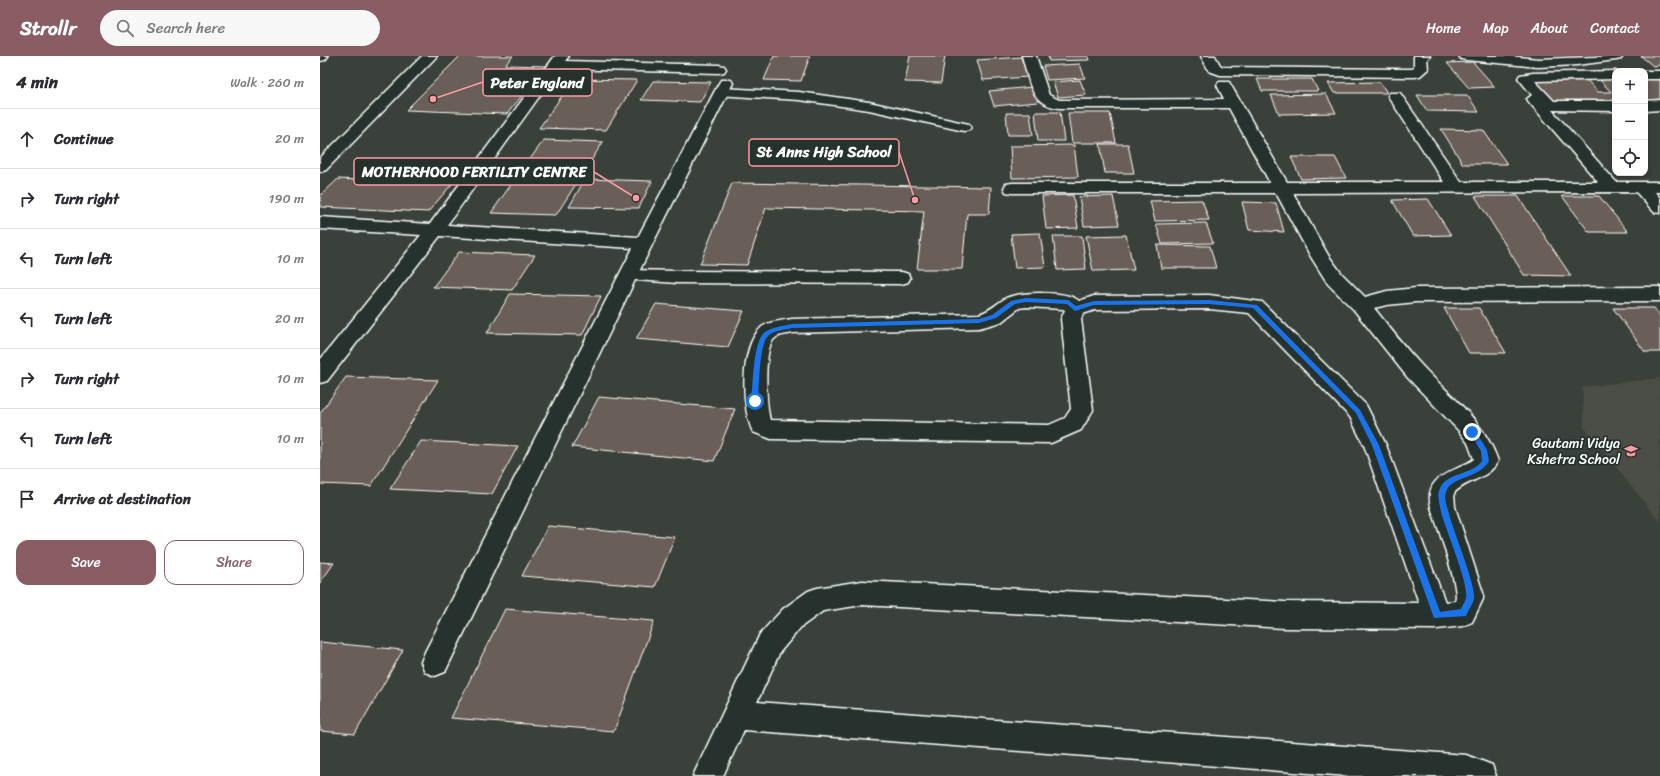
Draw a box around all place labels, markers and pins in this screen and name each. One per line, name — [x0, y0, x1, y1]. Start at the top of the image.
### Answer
callout: Peter England — [483, 69, 592, 96]
callout: St Anns High School — [749, 139, 899, 166]
callout: MOTHERHOOD FERTILITY CENTRE — [354, 158, 594, 185]
place label: Gautami Vidya Kshetra School — [1527, 431, 1621, 472]
school or university icon: Gautami Vidya Kshetra School — [1623, 443, 1639, 459]

